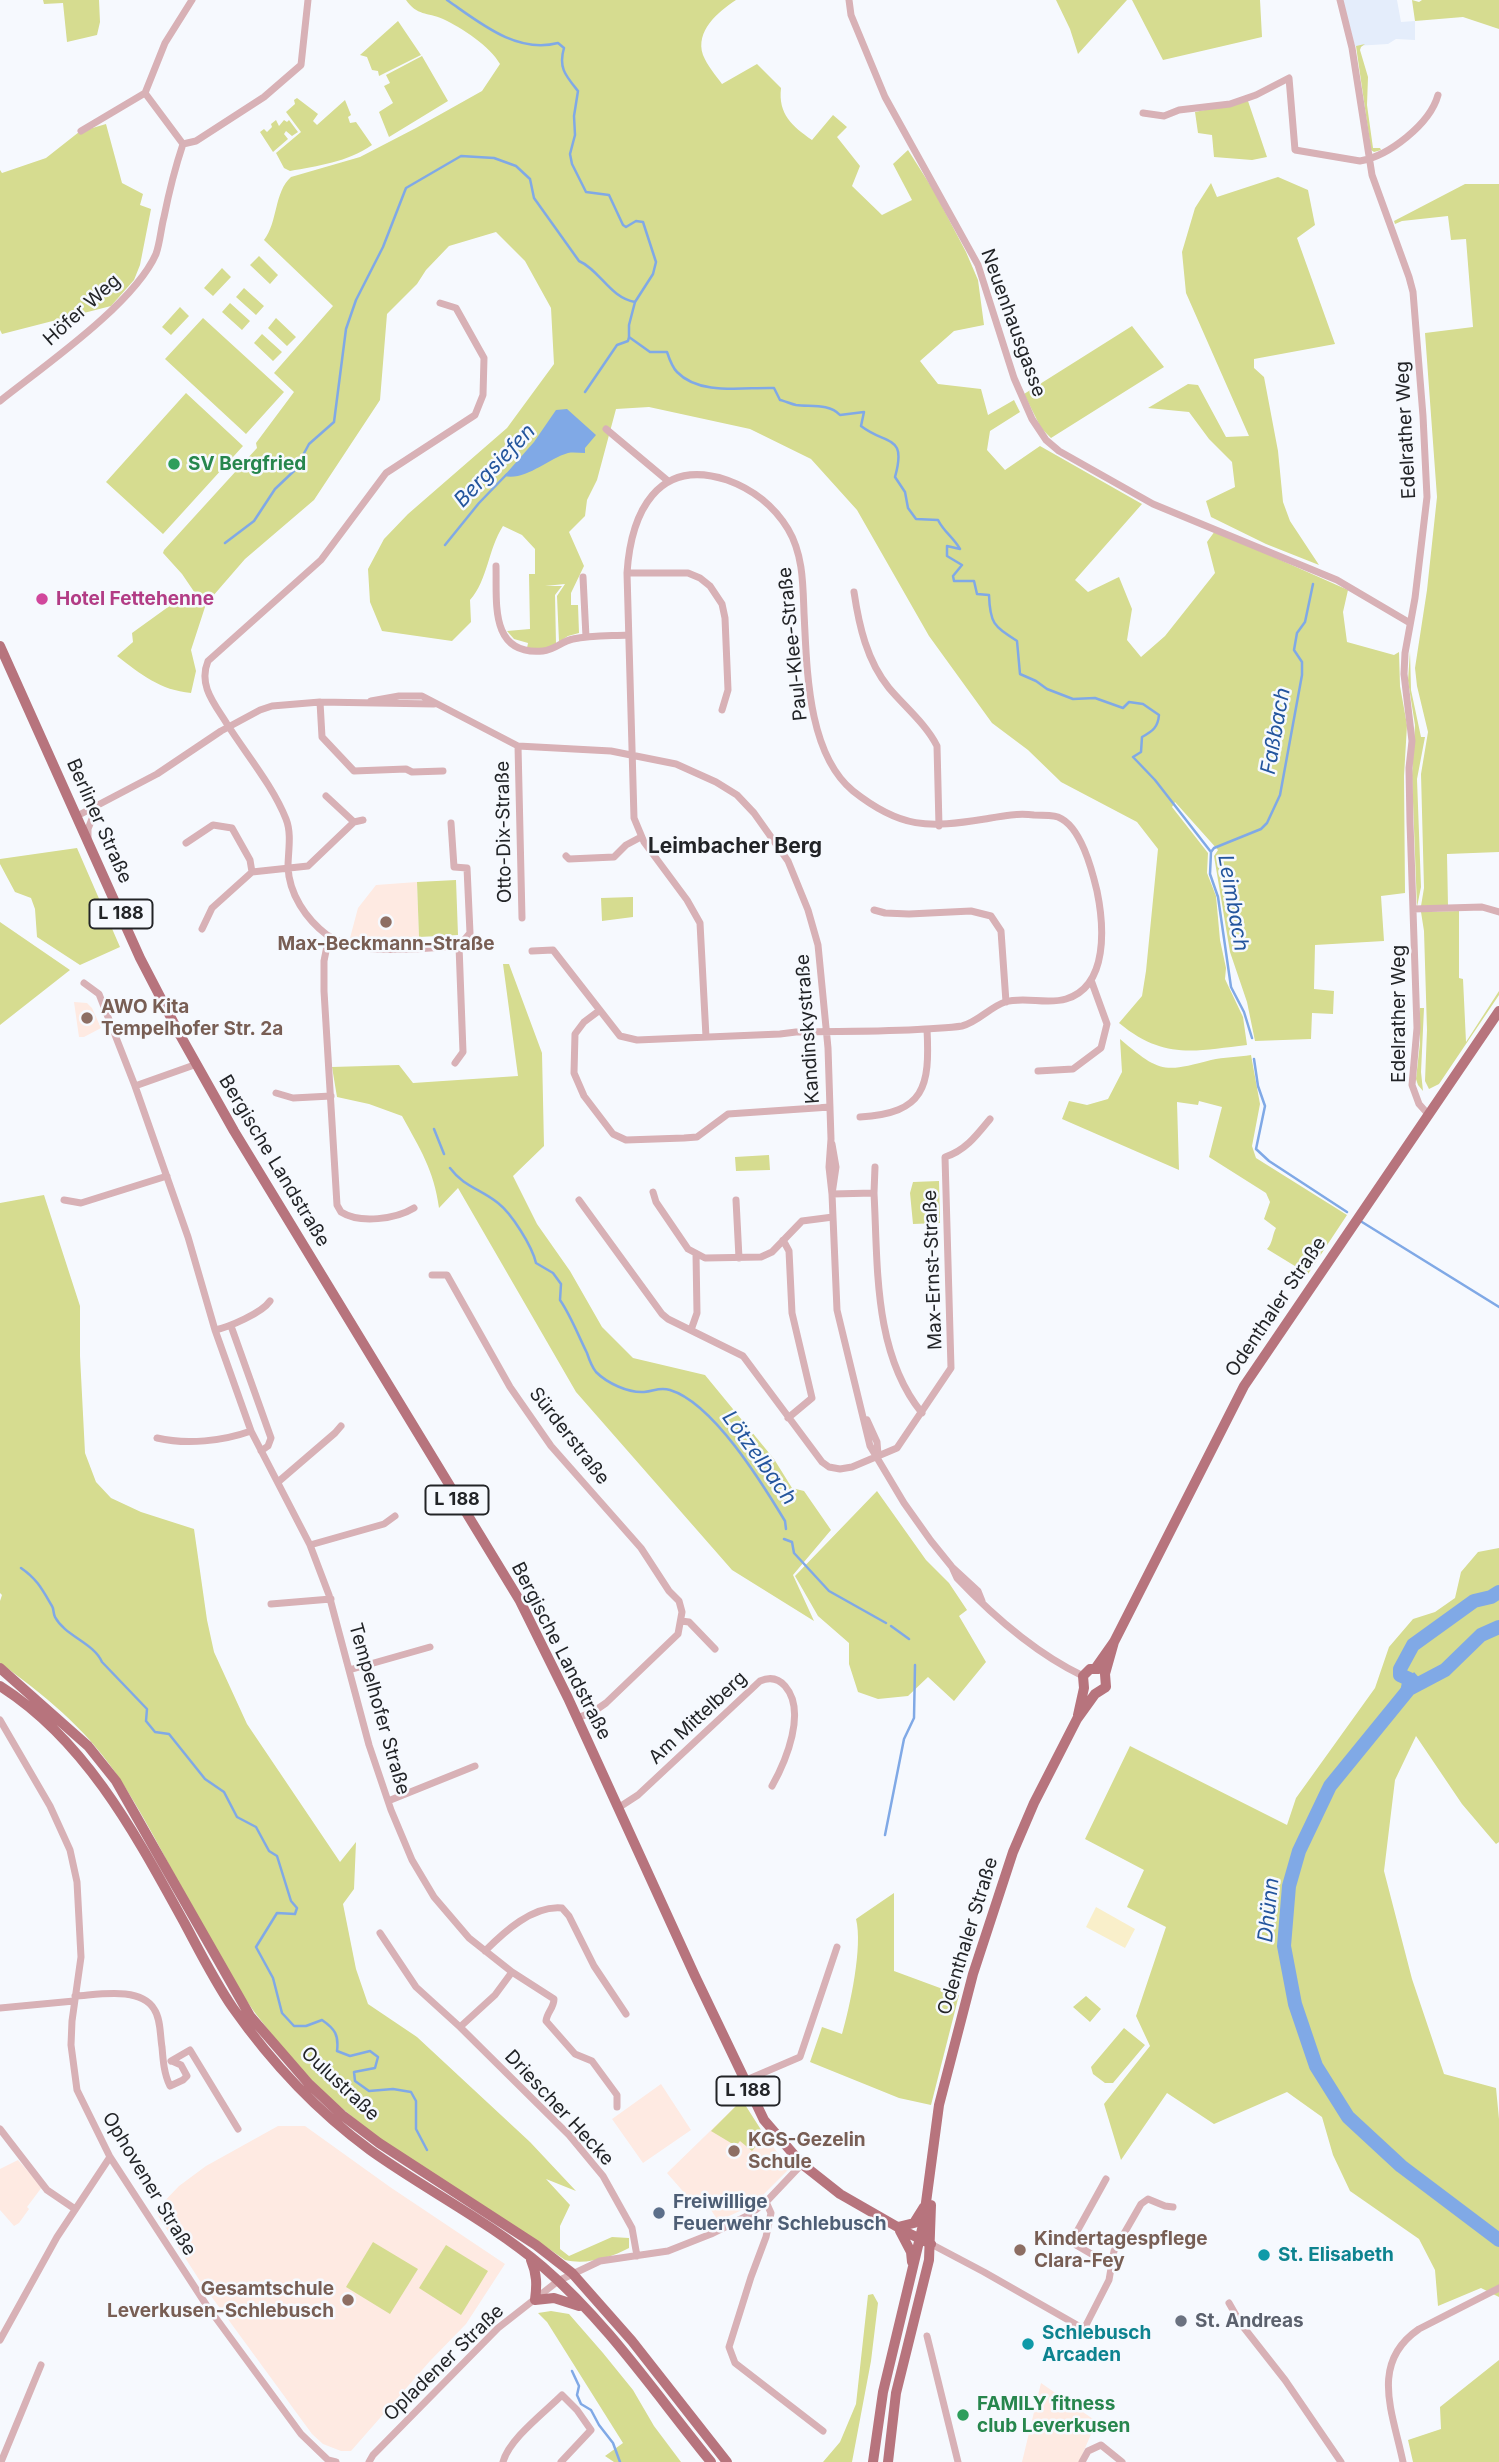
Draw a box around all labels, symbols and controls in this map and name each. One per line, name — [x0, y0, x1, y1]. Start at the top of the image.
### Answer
street label: Neuenhausgasse — [976, 246, 1050, 400]
street label: Höfer Weg — [39, 269, 125, 351]
street label: Edelrather Weg — [1391, 360, 1421, 500]
water label: Bergsiefen — [449, 419, 541, 513]
place label: SV Bergfried — [188, 453, 306, 475]
marker: SV Bergfried — [166, 456, 182, 472]
street label: Paul-Klee-Straße — [774, 566, 812, 722]
place label: Hotel Fettehenne — [56, 588, 214, 610]
marker: Hotel Fettehenne — [34, 591, 50, 607]
water label: Faßbach — [1256, 686, 1296, 776]
street label: Berliner Straße — [61, 755, 137, 887]
street label: Otto-Dix-Straße — [491, 761, 517, 903]
district label: Leimbacher Berg — [648, 834, 822, 860]
water label: Leimbach — [1212, 853, 1254, 953]
road number: L 188 — [90, 900, 152, 929]
marker: Max-Beckmann-Straße — [378, 914, 394, 930]
place label: Max-Beckmann-Straße — [278, 933, 494, 955]
street label: Edelrather Weg — [1388, 945, 1410, 1083]
street label: Kandinskystraße — [791, 953, 825, 1105]
place label: AWO Kita Tempelhofer Str. 2a — [101, 996, 283, 1040]
marker: AWO Kita Tempelhofer Str. 2a — [79, 1010, 95, 1026]
street label: Bergische Landstraße — [214, 1071, 334, 1251]
street label: Max-Ernst-Straße — [919, 1190, 947, 1350]
street label: Odenthaler Straße — [1221, 1233, 1331, 1381]
street label: Sürderstraße — [524, 1383, 614, 1489]
water label: Lötzelbach — [716, 1406, 802, 1510]
road number: L 188 — [426, 1485, 489, 1514]
street label: Bergische Landstraße — [506, 1558, 616, 1744]
street label: Tempelhofer Straße — [344, 1621, 414, 1797]
street label: Am Mittelberg — [644, 1667, 752, 1769]
street label: Odenthaler Straße — [933, 1854, 1003, 2018]
water label: Dhünn — [1253, 1876, 1285, 1944]
street label: Oulustraße — [296, 2042, 384, 2126]
street label: Driescher Hecke — [500, 2045, 618, 2171]
road number: L 188 — [716, 2076, 780, 2106]
street label: Ophovener Straße — [97, 2108, 201, 2260]
place label: KGS-Gezelin Schule — [748, 2129, 866, 2173]
marker: KGS-Gezelin Schule — [726, 2143, 742, 2159]
place label: Freiwillige Feuerwehr Schlebusch — [673, 2191, 887, 2235]
marker: Freiwillige Feuerwehr Schlebusch — [651, 2205, 667, 2221]
place label: Kindertagespflege Clara-Fey — [1034, 2228, 1208, 2272]
marker: Kindertagespflege Clara-Fey — [1012, 2242, 1028, 2258]
place label: St. Elisabeth — [1278, 2244, 1394, 2266]
marker: St. Elisabeth — [1256, 2247, 1272, 2263]
place label: Gesamtschule Leverkusen-Schlebusch — [107, 2278, 334, 2322]
marker: Gesamtschule Leverkusen-Schlebusch — [340, 2292, 356, 2308]
street label: Opladener Straße — [379, 2300, 509, 2426]
place label: St. Andreas — [1195, 2310, 1304, 2332]
marker: St. Andreas — [1173, 2313, 1189, 2329]
place label: Schlebusch Arcaden — [1042, 2322, 1151, 2366]
marker: Schlebusch Arcaden — [1020, 2336, 1036, 2352]
place label: FAMILY fitness club Leverkusen — [977, 2393, 1130, 2437]
marker: FAMILY fitness club Leverkusen — [955, 2407, 971, 2423]

